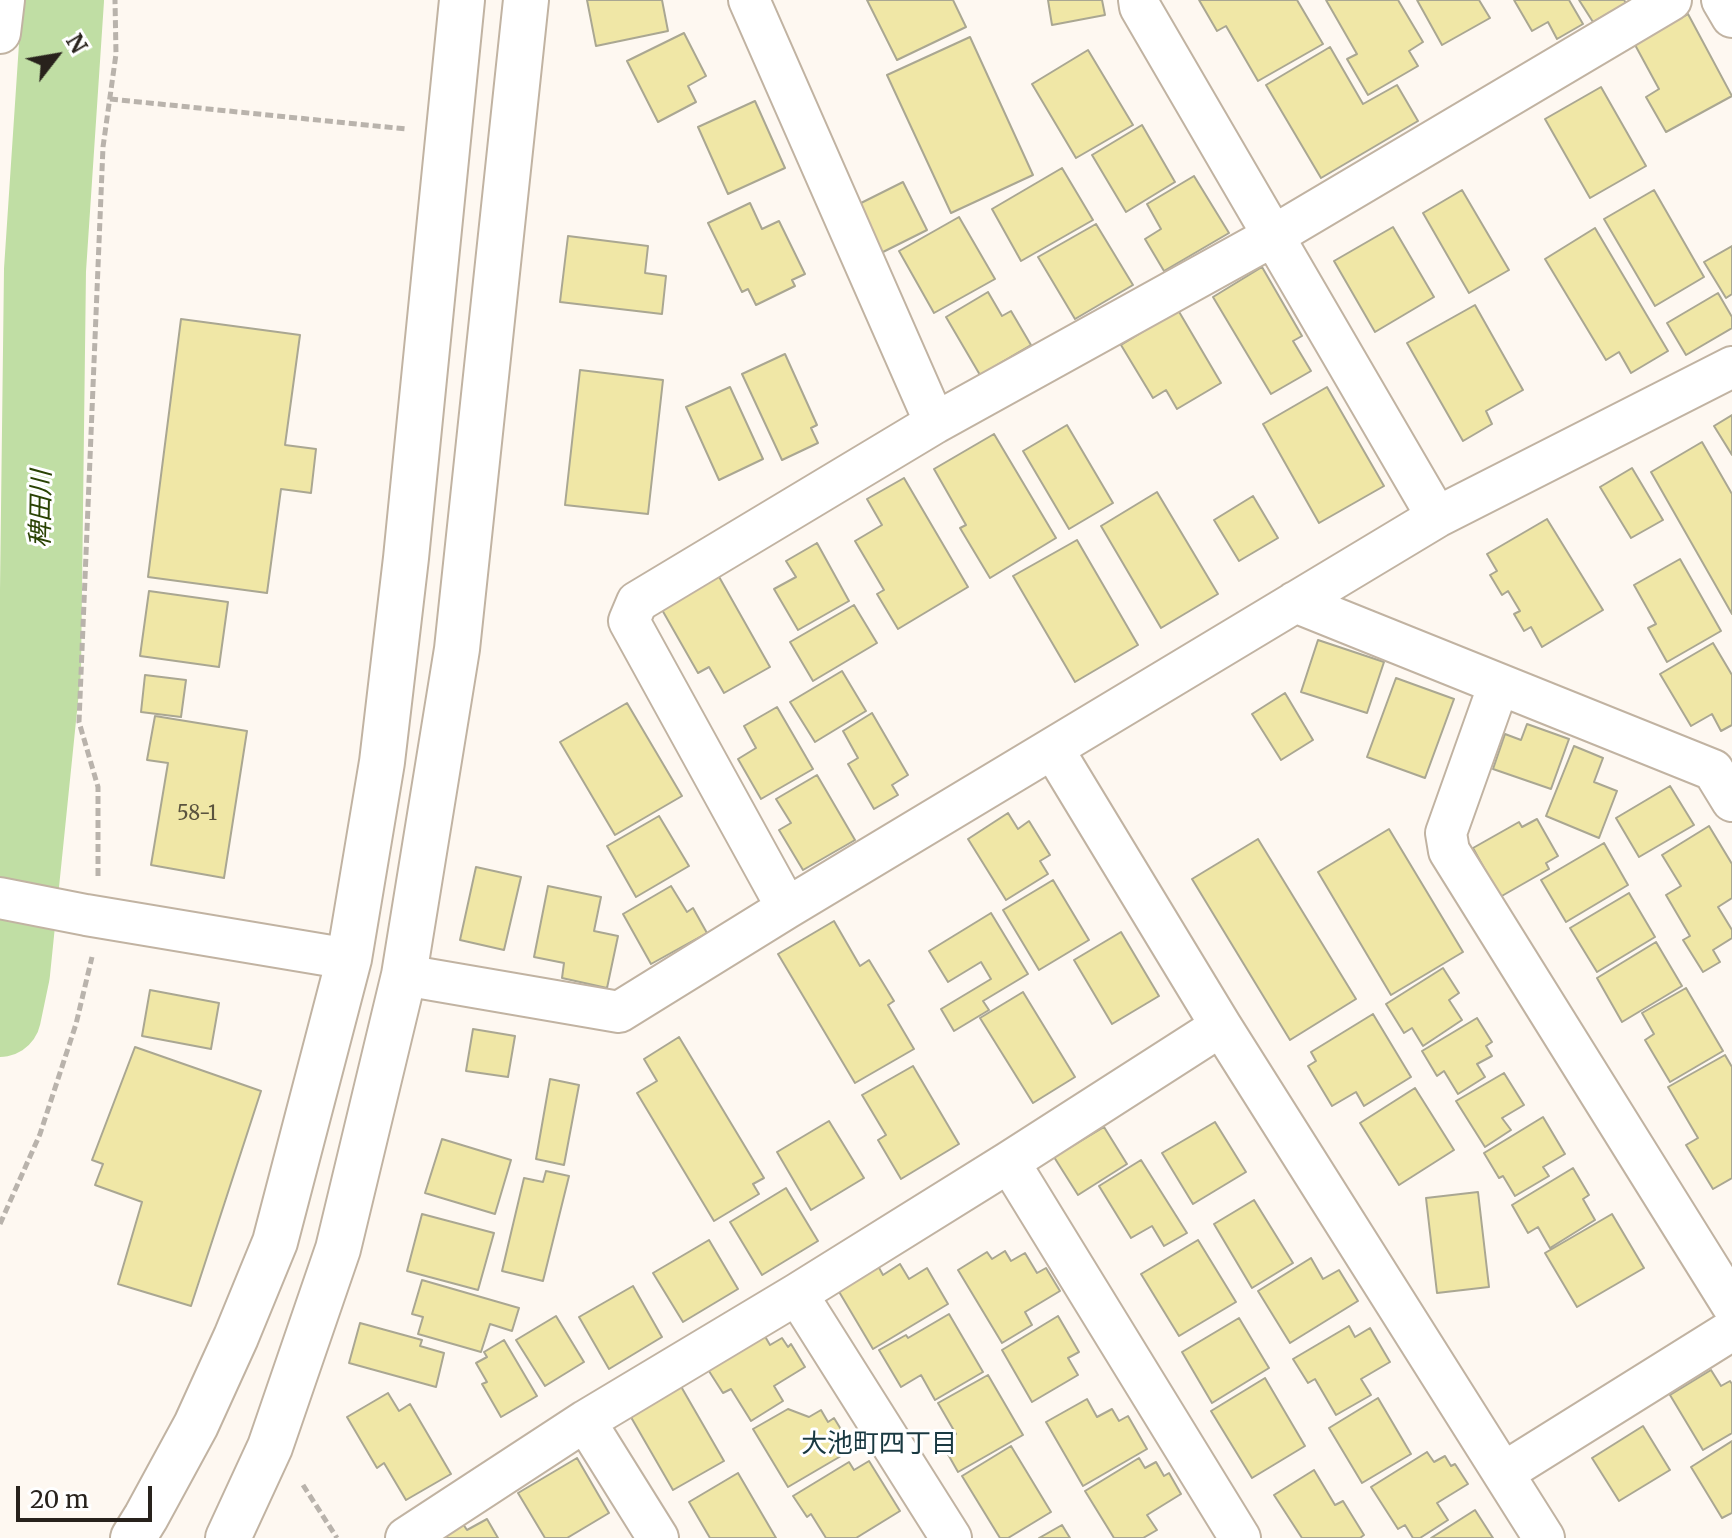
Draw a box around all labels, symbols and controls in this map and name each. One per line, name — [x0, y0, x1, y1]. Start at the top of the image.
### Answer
north arrow — [16, 16, 96, 96]
text: N — [60, 29, 93, 58]
water label: 稗田川 — [26, 470, 58, 548]
house number: 58-1 — [177, 802, 217, 826]
district label: 大池町四丁目 — [801, 1429, 957, 1461]
scale bar — [20, 1470, 156, 1520]
text: 20 m — [30, 1484, 89, 1515]

